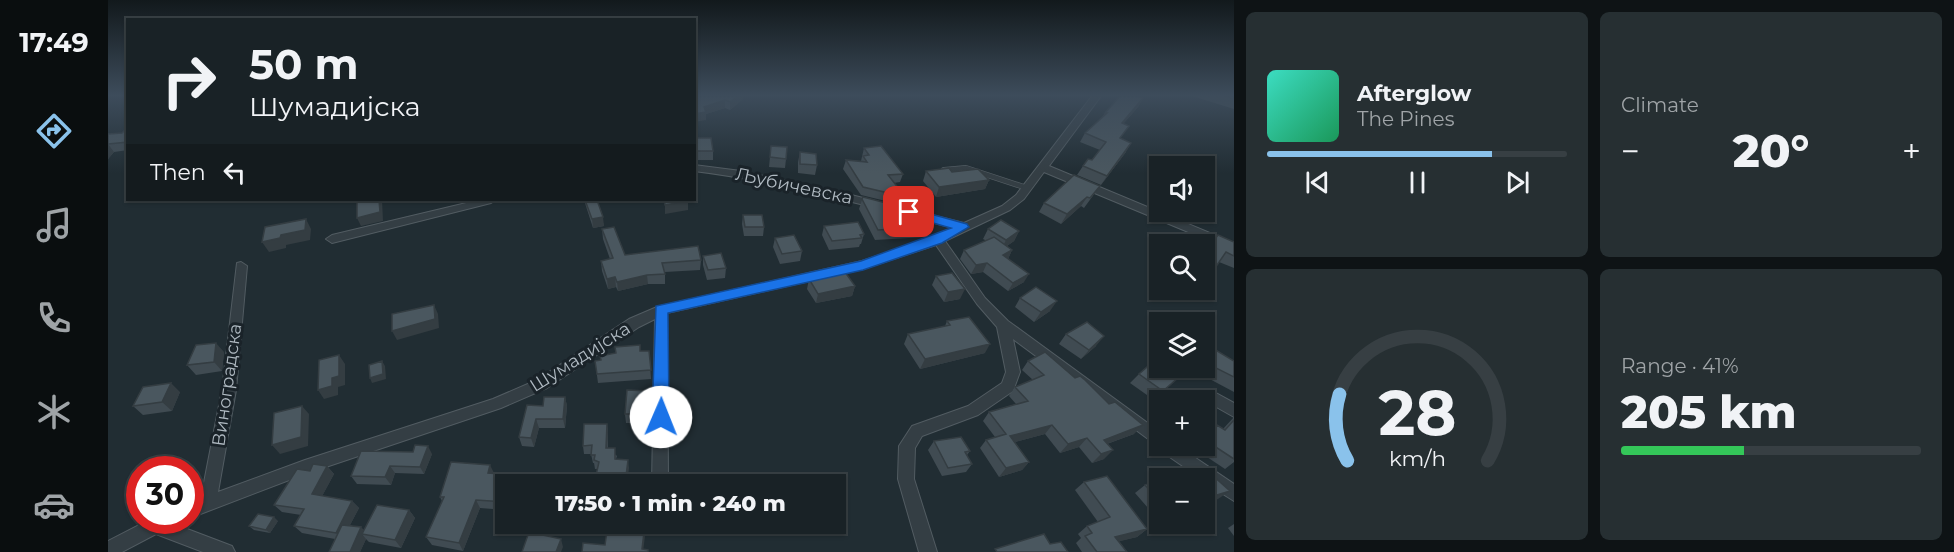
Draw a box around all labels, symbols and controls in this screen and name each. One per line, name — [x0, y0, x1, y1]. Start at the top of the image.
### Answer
text: 17:49 — [19, 26, 89, 59]
text: 50 m — [249, 38, 358, 90]
icon: right — [150, 42, 228, 120]
text: Afterglow — [1357, 80, 1471, 107]
text: Шумадијска — [249, 90, 421, 123]
text: Climate — [1621, 93, 1699, 117]
text: The Pines — [1357, 107, 1454, 131]
icon: directions — [33, 110, 75, 152]
text: 20° — [1733, 123, 1809, 178]
text: − — [1621, 131, 1640, 171]
text: + — [1902, 131, 1921, 171]
icon: left — [218, 156, 251, 189]
map controls — [1149, 156, 1215, 534]
button: sound — [1149, 156, 1215, 222]
text: Then — [150, 159, 206, 186]
street label: Љубичевска — [734, 163, 854, 209]
icon: previous — [1301, 166, 1334, 199]
icon: pause — [1401, 166, 1434, 199]
icon: next — [1501, 166, 1534, 199]
pin — [883, 186, 934, 237]
icon: arrive — [892, 195, 925, 228]
icon: music — [33, 204, 75, 246]
button: search — [1149, 234, 1215, 300]
icon: phone — [33, 297, 75, 339]
button: layers — [1149, 312, 1215, 378]
street label: Шумадијска — [526, 317, 634, 397]
street label: Виноградска — [208, 322, 246, 448]
text: Range · 41% — [1621, 354, 1739, 378]
text: 28 — [1378, 375, 1456, 451]
text: 205 km — [1621, 384, 1797, 439]
position arrow — [629, 385, 693, 449]
button: + — [1149, 390, 1215, 456]
icon: climate — [33, 391, 75, 433]
text: km/h — [1388, 446, 1446, 472]
speed limit sign: 30 — [126, 456, 204, 534]
button: − — [1149, 468, 1215, 534]
icon: car — [33, 484, 75, 526]
text: 17:50 · 1 min · 240 m — [555, 490, 786, 517]

